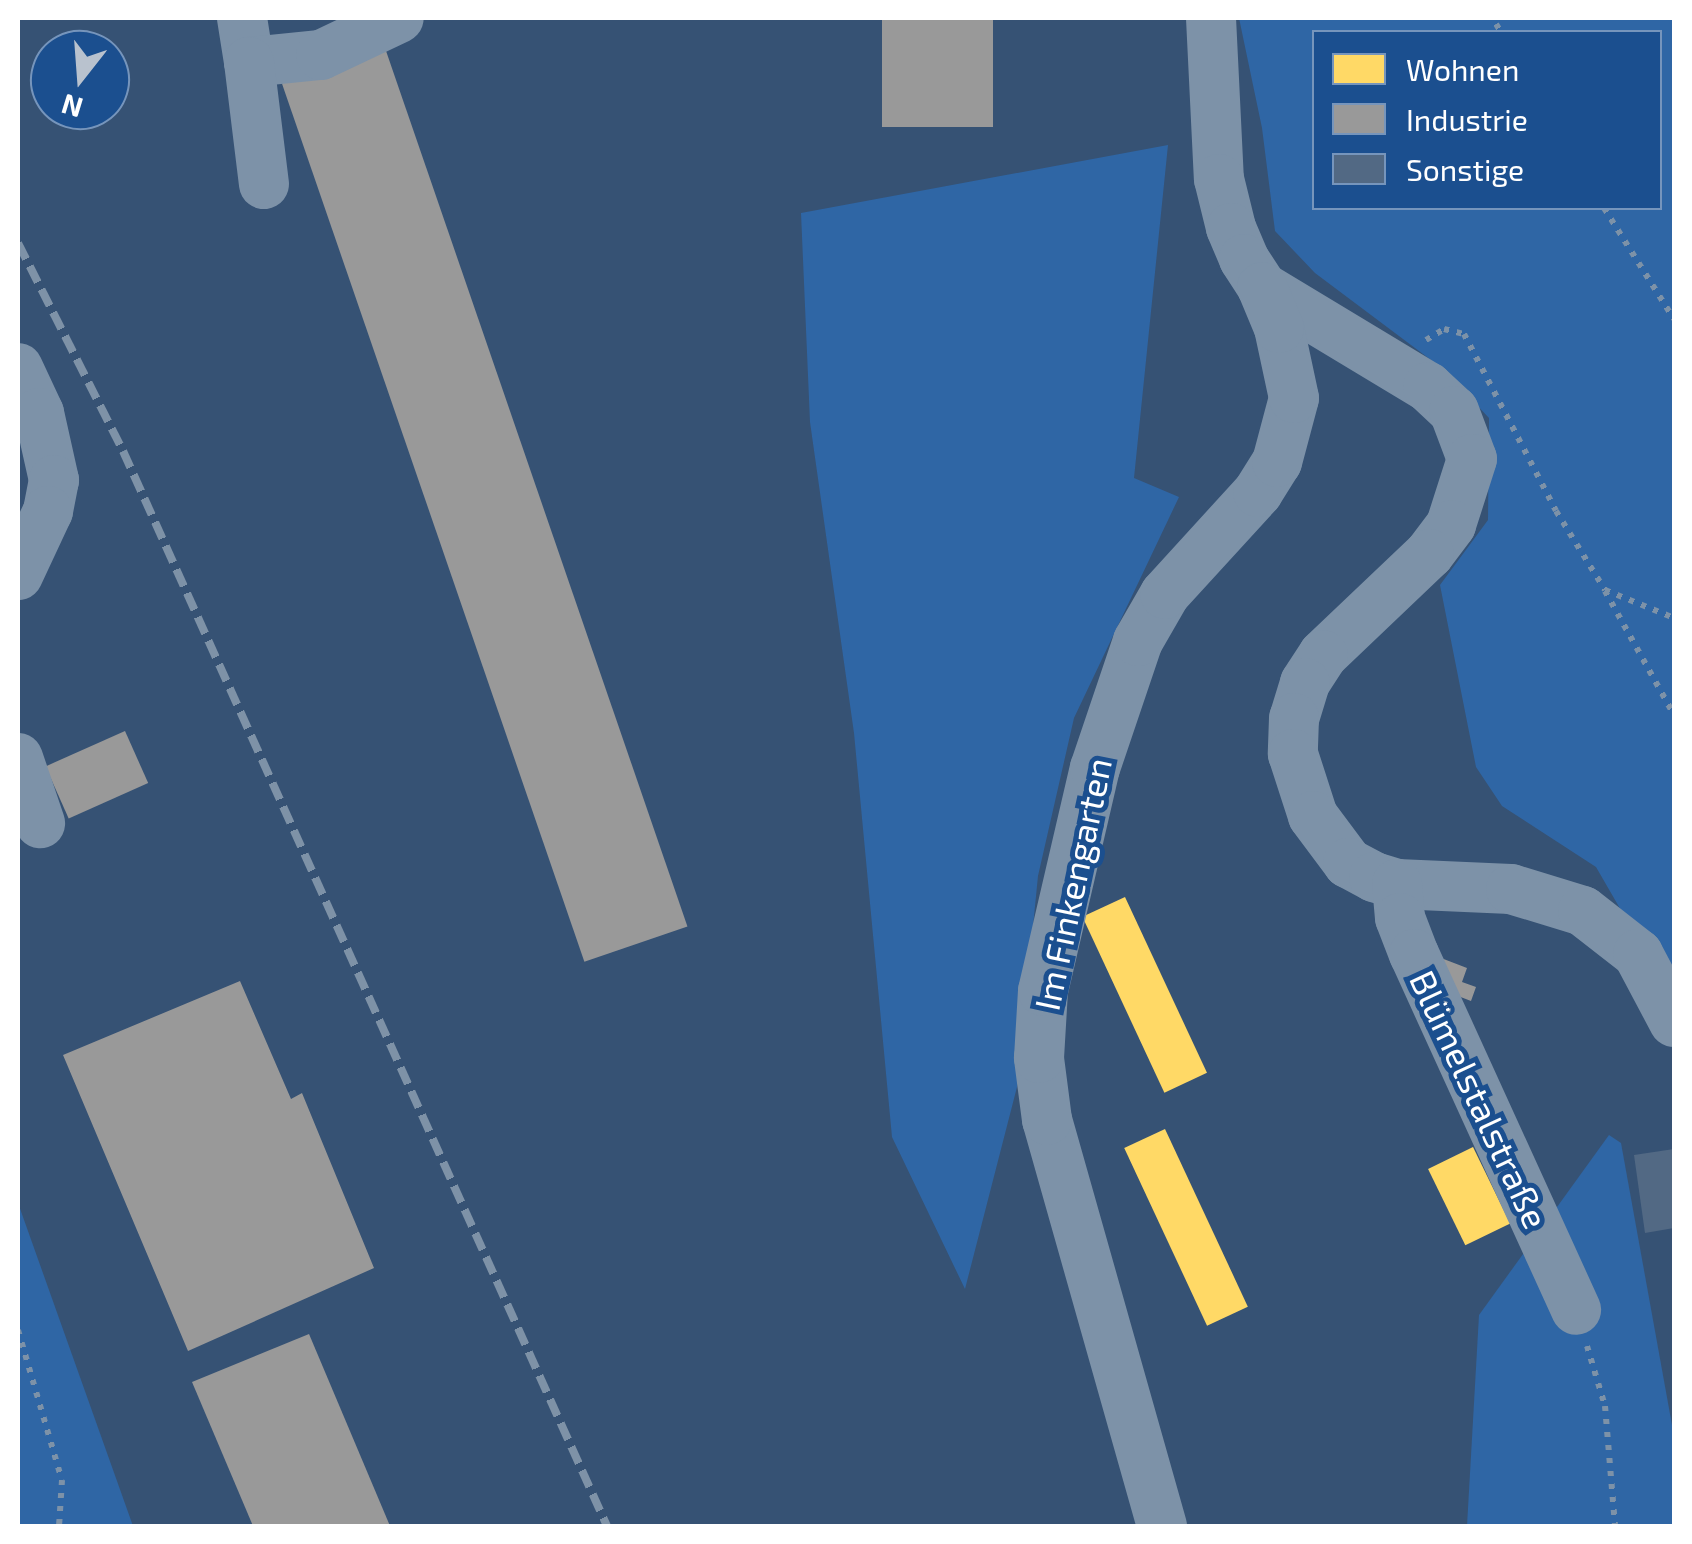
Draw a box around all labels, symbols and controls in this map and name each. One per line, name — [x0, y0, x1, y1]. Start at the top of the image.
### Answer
north arrow — [30, 30, 130, 130]
legend — [1312, 30, 1662, 210]
text: Wohnen — [1406, 51, 1519, 87]
text: N — [57, 88, 86, 126]
text: Industrie — [1406, 101, 1528, 137]
text: Sonstige — [1406, 151, 1524, 187]
street label: Im Finkengarten — [1025, 754, 1119, 1014]
street label: Blümelstalstraße — [1402, 964, 1558, 1234]

